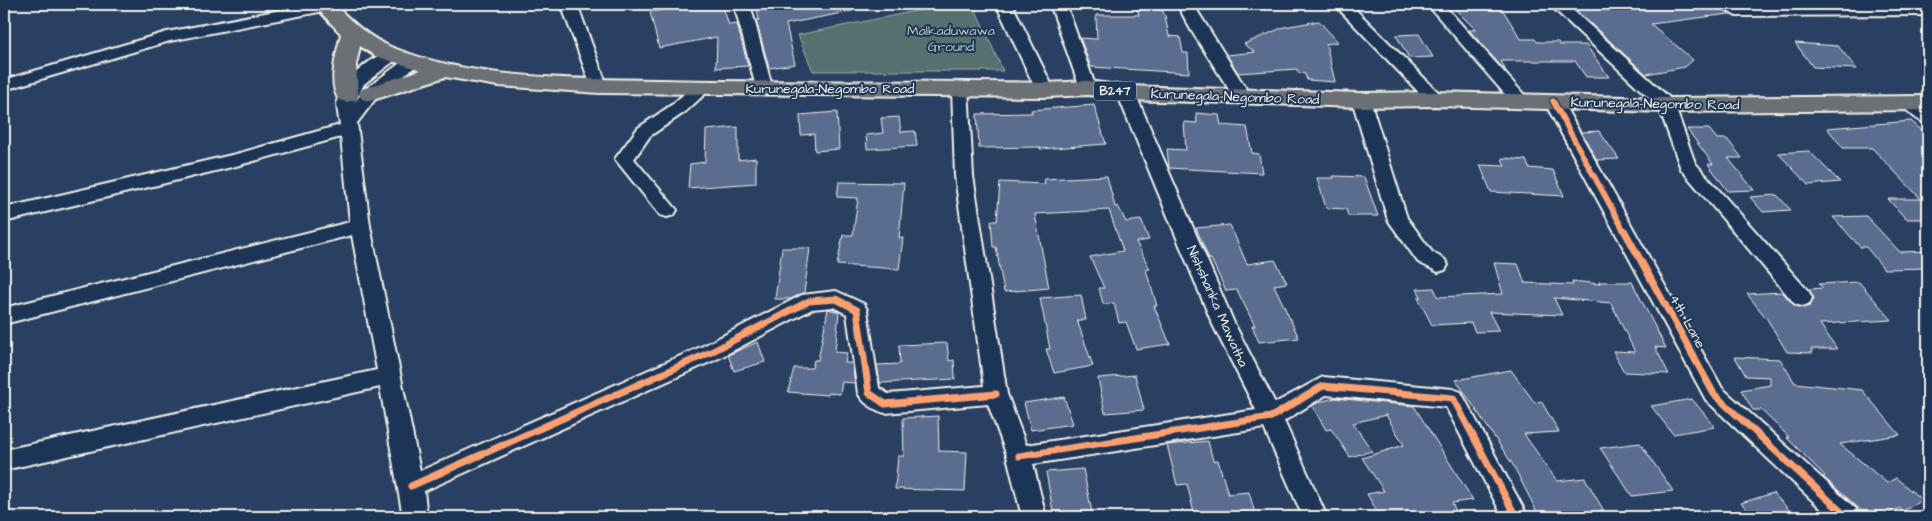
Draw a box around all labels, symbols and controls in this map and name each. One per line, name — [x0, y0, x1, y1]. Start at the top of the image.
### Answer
park label: Malkaduwawa Ground — [907, 21, 995, 57]
street label: Kurunegala-Negombo Road — [746, 79, 914, 99]
road number: B247 — [1094, 82, 1136, 100]
street label: Kurunegala-Negombo Road — [1150, 84, 1320, 110]
street label: Kurunegala-Negombo Road — [1570, 93, 1740, 115]
street label: Nishshanka Mawatha — [1181, 242, 1253, 370]
street label: 4th Lane — [1664, 291, 1710, 353]

